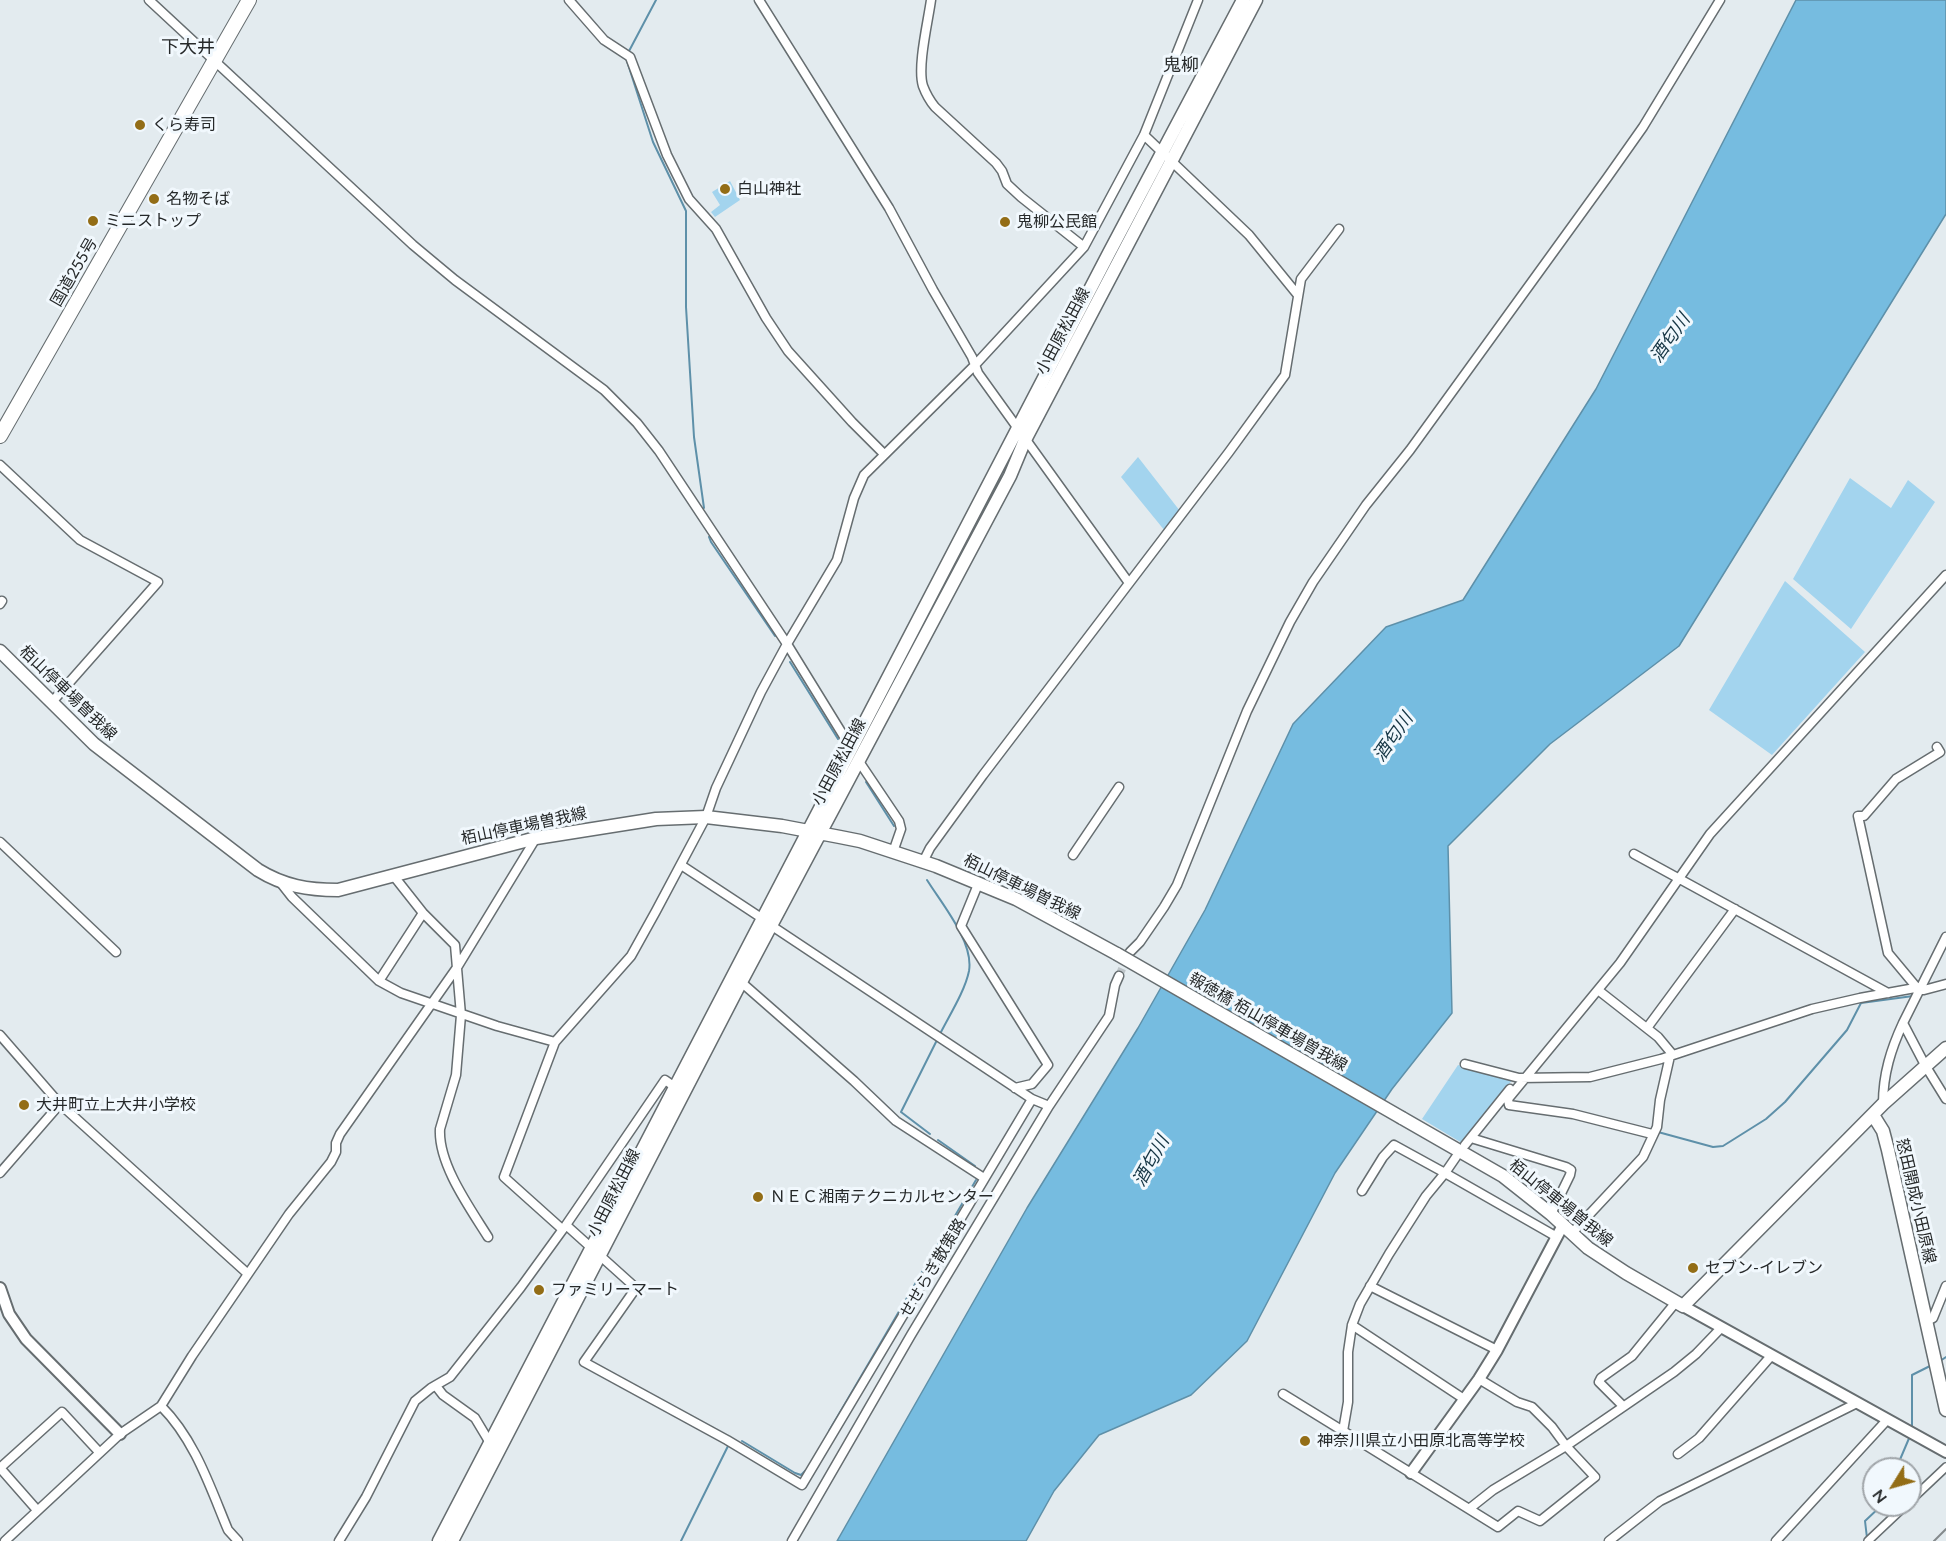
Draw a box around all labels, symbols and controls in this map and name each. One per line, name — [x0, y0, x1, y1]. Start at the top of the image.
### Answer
district label: 下大井 — [161, 36, 215, 58]
district label: 鬼柳 — [1163, 54, 1199, 76]
place label: くら寿司 — [152, 115, 216, 135]
marker: くら寿司 — [133, 118, 147, 132]
place label: 白山神社 — [737, 179, 801, 199]
marker: 白山神社 — [718, 182, 732, 196]
place label: 名物そば — [166, 189, 230, 209]
marker: 名物そば — [147, 192, 161, 206]
place label: ミニストップ — [105, 211, 201, 231]
place label: 鬼柳公民館 — [1017, 212, 1097, 232]
marker: ミニストップ — [86, 214, 100, 228]
marker: 鬼柳公民館 — [998, 215, 1012, 229]
street label: 国道255号 — [47, 234, 101, 310]
street label: 小田原松田線 — [1032, 284, 1094, 378]
water label: 酒匂川 — [1646, 310, 1694, 366]
street label: 栢山停車場曽我線 — [15, 642, 121, 744]
water label: 酒匂川 — [1369, 709, 1417, 765]
street label: 小田原松田線 — [808, 715, 870, 809]
street label: 栢山停車場曽我線 — [459, 803, 589, 849]
street label: 栢山停車場曽我線 — [960, 850, 1084, 924]
street label: 報徳橋 栢山停車場曽我線 — [1185, 969, 1351, 1075]
place label: 大井町立上大井小学校 — [36, 1095, 196, 1115]
marker: 大井町立上大井小学校 — [17, 1098, 31, 1112]
water label: 酒匂川 — [1128, 1132, 1174, 1190]
street label: 怒田開成小田原線 — [1892, 1136, 1940, 1266]
street label: 小田原松田線 — [584, 1146, 644, 1240]
street label: 栢山停車場曽我線 — [1505, 1155, 1617, 1251]
place label: ＮＥＣ湘南テクニカルセンター — [770, 1187, 994, 1207]
marker: ＮＥＣ湘南テクニカルセンター — [751, 1190, 765, 1204]
street label: せせらぎ散策路 — [896, 1215, 970, 1321]
place label: セブン-イレブン — [1705, 1258, 1823, 1278]
marker: セブン-イレブン — [1686, 1261, 1700, 1275]
place label: ファミリーマート — [551, 1280, 679, 1300]
marker: ファミリーマート — [532, 1283, 546, 1297]
place label: 神奈川県立小田原北高等学校 — [1317, 1431, 1525, 1451]
marker: 神奈川県立小田原北高等学校 — [1298, 1434, 1312, 1448]
north arrow — [1862, 1457, 1922, 1517]
text: N — [1868, 1486, 1890, 1508]

